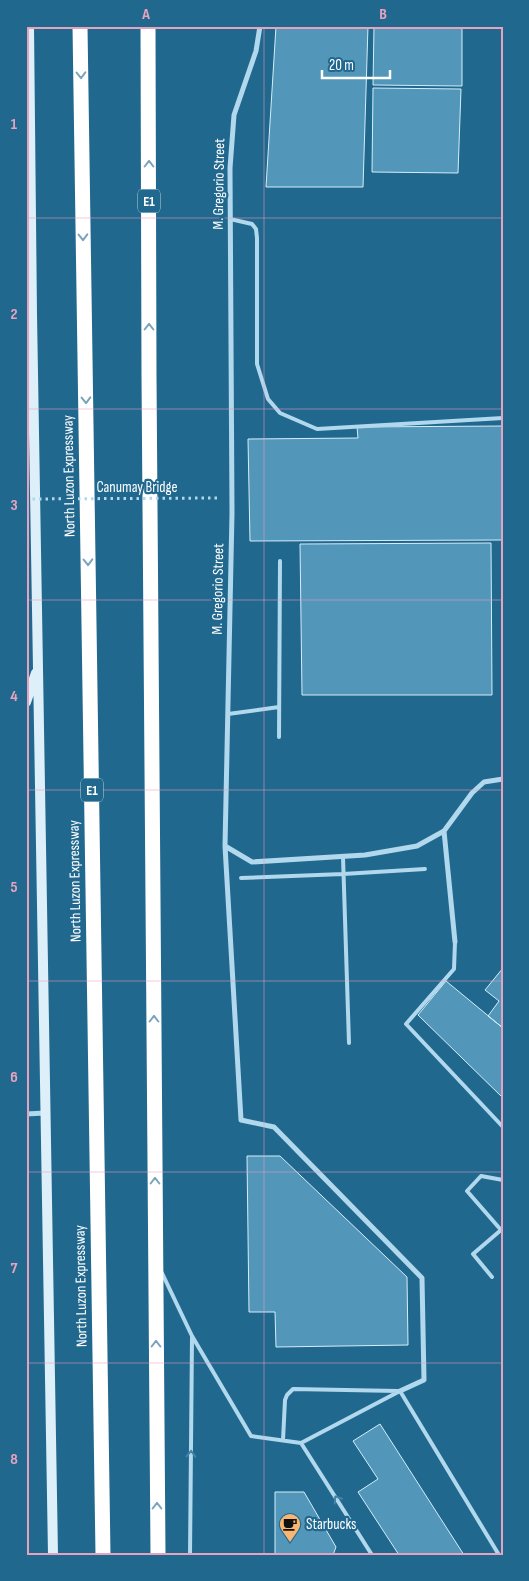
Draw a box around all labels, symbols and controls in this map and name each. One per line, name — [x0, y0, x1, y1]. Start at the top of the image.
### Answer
text: A — [141, 5, 150, 24]
text: B — [379, 5, 387, 24]
scale bar — [322, 48, 389, 80]
text: 20 m — [329, 56, 354, 75]
one-way arrow — [76, 72, 86, 79]
text: 1 — [11, 115, 18, 134]
street label: M. Gregorio Street — [209, 138, 229, 230]
one-way arrow — [144, 160, 154, 168]
road number: E1 — [138, 190, 160, 212]
one-way arrow — [78, 234, 89, 242]
text: 2 — [10, 305, 18, 324]
one-way arrow — [144, 323, 154, 330]
one-way arrow — [81, 396, 91, 404]
street label: North Luzon Expressway — [58, 415, 80, 537]
street label: Canumay Bridge — [97, 478, 177, 497]
text: 3 — [10, 496, 18, 515]
street label: M. Gregorio Street — [208, 543, 228, 635]
one-way arrow — [83, 559, 93, 567]
text: 4 — [10, 687, 18, 706]
road number: E1 — [81, 778, 103, 802]
street label: North Luzon Expressway — [64, 820, 86, 942]
text: 5 — [10, 878, 18, 897]
one-way arrow — [149, 1014, 159, 1022]
text: 6 — [10, 1068, 18, 1087]
one-way arrow — [150, 1177, 160, 1184]
street label: North Luzon Expressway — [70, 1225, 92, 1347]
text: 7 — [11, 1259, 18, 1278]
one-way arrow — [151, 1339, 161, 1347]
one-way arrow — [186, 1449, 196, 1457]
text: 8 — [10, 1450, 18, 1469]
one-way arrow — [333, 1495, 343, 1504]
one-way arrow — [152, 1502, 162, 1510]
cafe icon: Starbucks — [278, 1512, 302, 1543]
place label: Starbucks — [306, 1515, 356, 1534]

